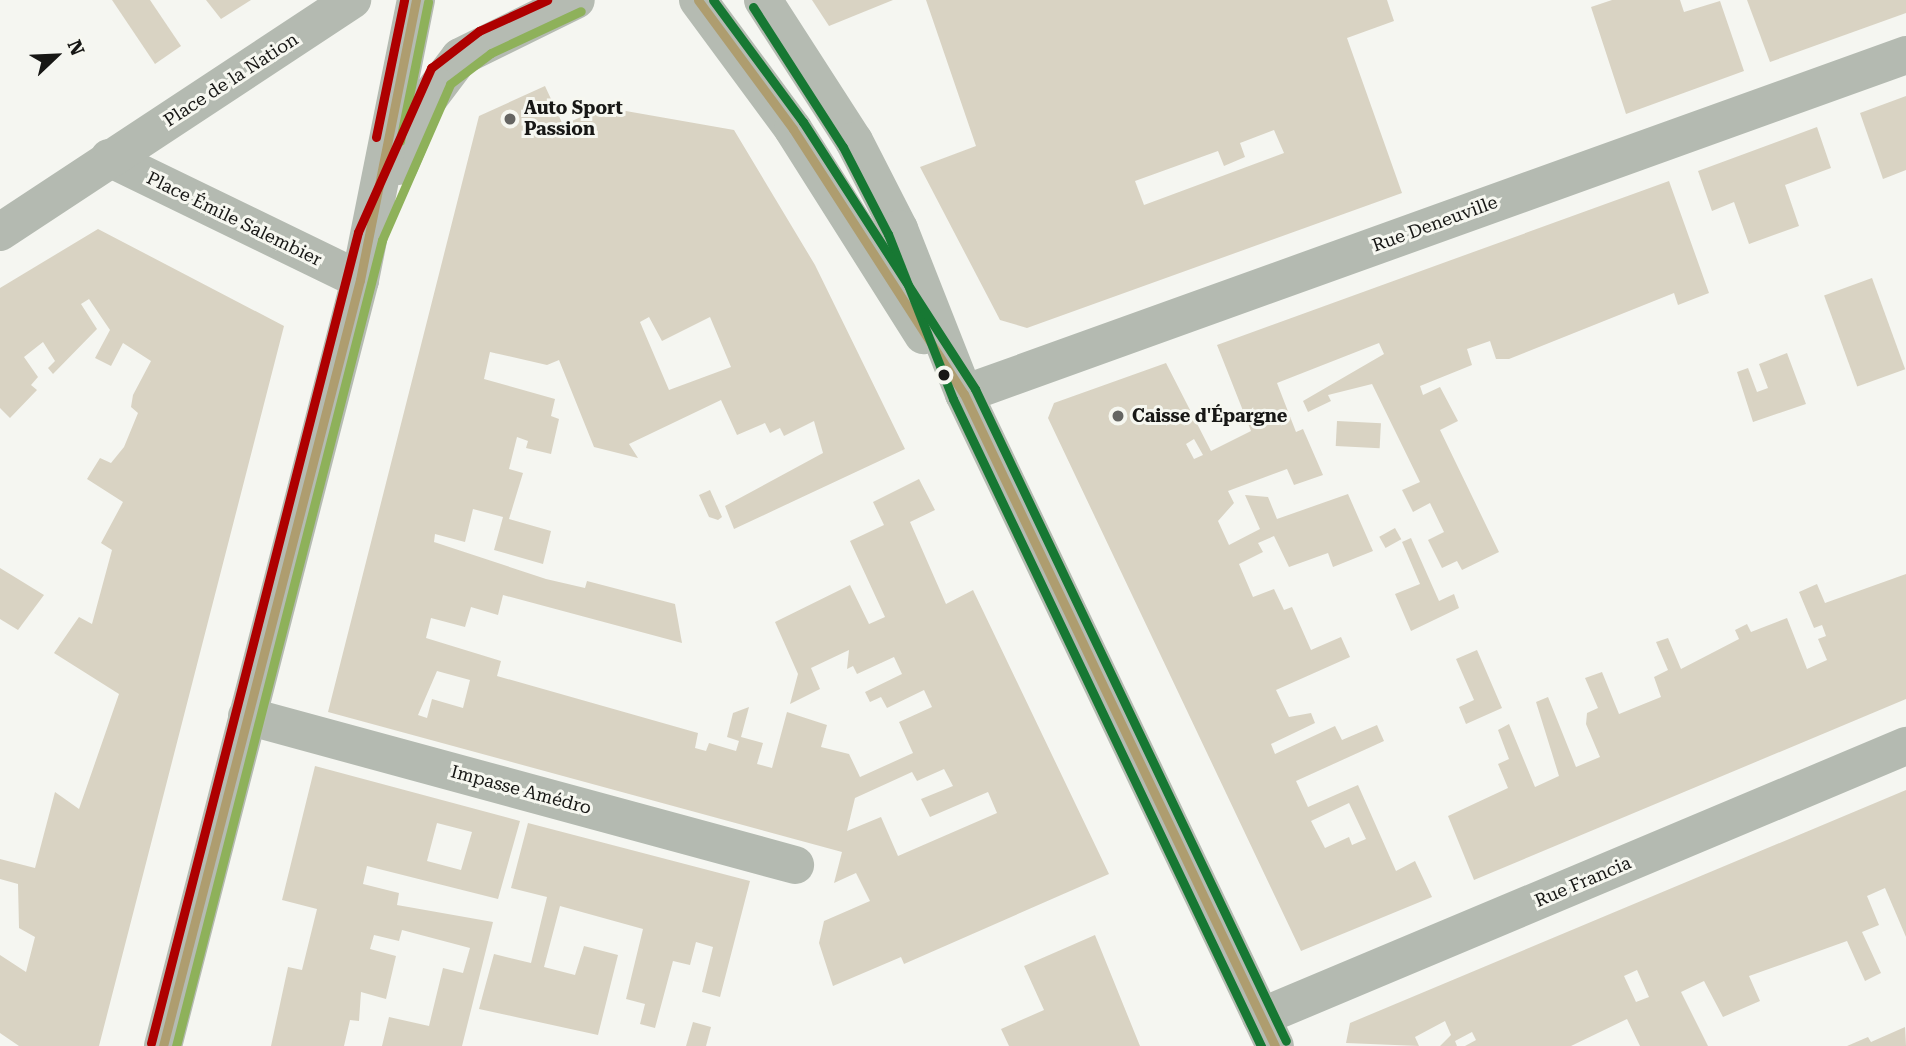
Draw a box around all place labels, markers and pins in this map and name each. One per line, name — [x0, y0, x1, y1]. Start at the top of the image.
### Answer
place label: Auto Sport Passion — [524, 98, 623, 140]
marker: Auto Sport Passion — [502, 111, 518, 127]
unlabelled marker — [937, 368, 951, 382]
place label: Caisse d'Épargne — [1132, 405, 1287, 427]
marker: Caisse d'Épargne — [1110, 408, 1126, 424]

